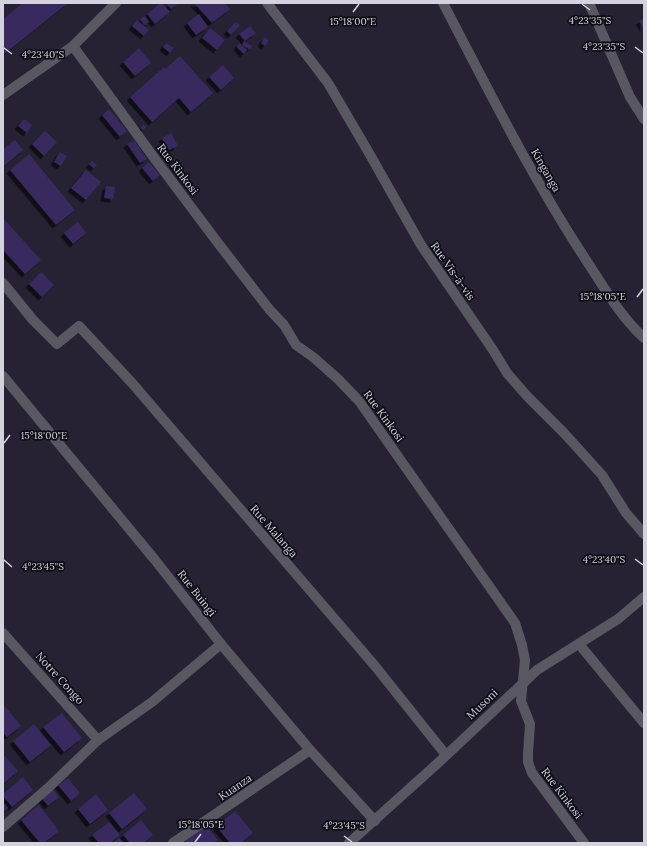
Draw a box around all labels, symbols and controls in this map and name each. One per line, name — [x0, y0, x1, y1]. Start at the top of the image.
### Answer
text: 4°23'35"S — [569, 14, 612, 27]
text: 15°18'00"E — [330, 15, 376, 28]
text: 4°23'35"S — [583, 40, 626, 53]
text: 4°23'40"S — [22, 48, 65, 61]
street label: Rue Kinkosi — [154, 141, 202, 197]
street label: Kinganga — [528, 146, 564, 194]
street label: Rue Vis-à-vis — [428, 239, 478, 303]
text: 15°18'05"E — [580, 290, 626, 303]
street label: Rue Kinkosi — [361, 388, 407, 444]
text: 15°18'00"E — [21, 429, 67, 442]
street label: Rue Malanga — [247, 502, 301, 560]
text: 4°23'40"S — [583, 553, 626, 566]
text: 4°23'45"S — [22, 560, 64, 573]
street label: Rue Buingi — [175, 567, 219, 619]
street label: Notre Congo — [33, 649, 87, 707]
street label: Musoni — [463, 686, 501, 722]
street label: Rue Kinkosi — [538, 765, 586, 821]
street label: Kuanza — [215, 770, 255, 803]
text: 15°18'05"E — [178, 818, 224, 831]
text: 4°23'45"S — [323, 819, 365, 832]

